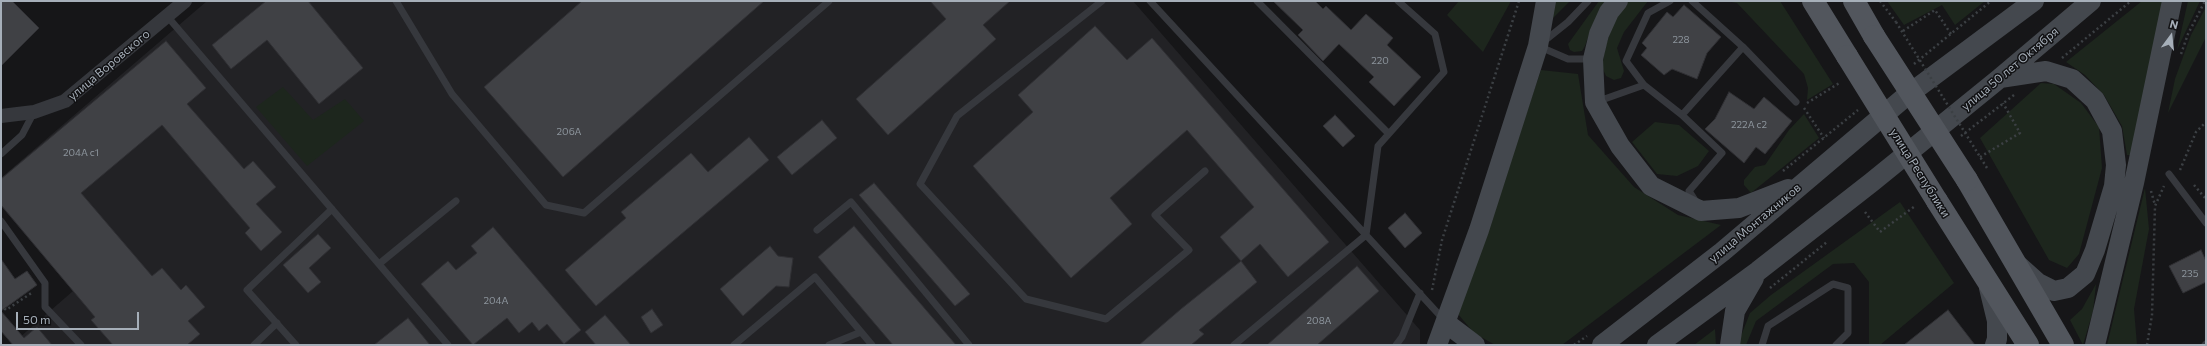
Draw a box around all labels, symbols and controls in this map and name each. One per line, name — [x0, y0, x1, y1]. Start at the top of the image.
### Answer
north arrow — [2151, 16, 2191, 56]
text: N — [2169, 17, 2180, 31]
street label: улица 50 лет Октября — [1959, 24, 2061, 114]
street label: улица Воровского — [65, 27, 153, 103]
house number: 228 — [1672, 34, 1690, 46]
house number: 220 — [1371, 55, 1389, 67]
house number: 222А с2 — [1731, 119, 1767, 131]
house number: 206А — [557, 126, 581, 138]
street label: улица Республики — [1887, 126, 1953, 220]
house number: 204А с1 — [63, 147, 99, 159]
street label: улица Монтажников — [1706, 180, 1804, 266]
house number: 235 — [2182, 268, 2198, 280]
house number: 204А — [484, 295, 508, 307]
scale bar — [18, 304, 141, 330]
text: 50 m — [23, 312, 51, 326]
house number: 208А — [1307, 315, 1331, 327]

